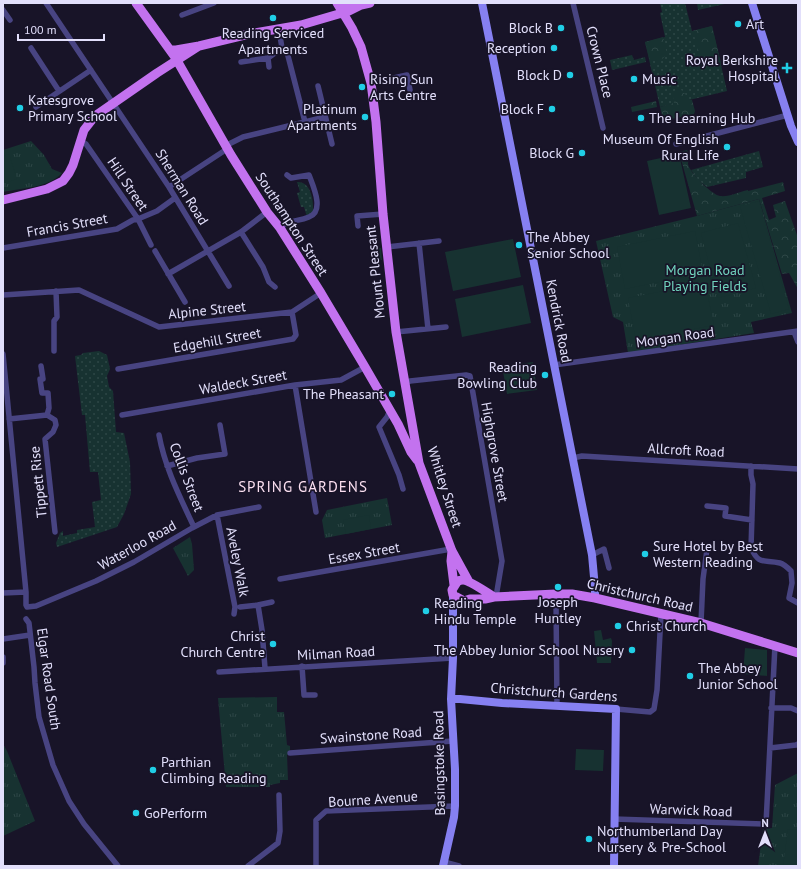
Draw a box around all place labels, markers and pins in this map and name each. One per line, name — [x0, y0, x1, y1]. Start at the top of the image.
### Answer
marker: Reading Serviced Apartments — [268, 13, 278, 23]
place label: Art — [746, 15, 764, 33]
place label: Block B — [509, 19, 553, 37]
marker: Art — [733, 19, 743, 29]
marker: Block B — [556, 23, 566, 33]
place label: Reading Serviced Apartments — [222, 24, 324, 58]
place label: Reception — [487, 39, 546, 57]
marker: Reception — [549, 43, 559, 53]
place label: Royal Berkshire Hospital — [686, 51, 778, 85]
marker: Royal Berkshire Hospital — [781, 62, 793, 74]
place label: Block D — [517, 66, 562, 84]
place label: Rising Sun Arts Centre — [370, 70, 437, 104]
marker: Block D — [565, 70, 575, 80]
place label: Music — [642, 70, 677, 88]
marker: Music — [629, 74, 639, 84]
marker: Rising Sun Arts Centre — [357, 82, 367, 92]
place label: Katesgrove Primary School — [28, 91, 117, 125]
place label: Platinum Apartments — [288, 100, 357, 134]
place label: Block F — [501, 100, 544, 118]
marker: Katesgrove Primary School — [15, 103, 25, 113]
marker: Block F — [547, 104, 557, 114]
place label: The Learning Hub — [649, 109, 755, 127]
marker: Platinum Apartments — [360, 112, 370, 122]
marker: The Learning Hub — [636, 113, 646, 123]
place label: Museum Of English Rural Life — [603, 130, 719, 164]
marker: Museum Of English Rural Life — [722, 142, 732, 152]
place label: Block G — [529, 144, 574, 162]
marker: Block G — [577, 148, 587, 158]
place label: The Abbey Senior School — [527, 228, 609, 262]
marker: The Abbey Senior School — [514, 240, 524, 250]
place label: Reading Bowling Club — [457, 358, 537, 392]
marker: Reading Bowling Club — [540, 370, 550, 380]
place label: The Pheasant — [303, 385, 384, 403]
marker: The Pheasant — [387, 389, 397, 399]
place label: Sure Hotel by Best Western Reading — [653, 537, 763, 571]
marker: Sure Hotel by Best Western Reading — [640, 549, 650, 559]
marker: Joseph Huntley — [553, 582, 563, 592]
place label: Joseph Huntley — [535, 593, 582, 627]
place label: Reading Hindu Temple — [434, 594, 516, 628]
marker: Reading Hindu Temple — [421, 606, 431, 616]
place label: Christ Church — [626, 617, 706, 635]
marker: Christ Church — [613, 621, 623, 631]
place label: Christ Church Centre — [180, 627, 265, 661]
marker: Christ Church Centre — [268, 639, 278, 649]
place label: The Abbey Junior School Nusery — [434, 641, 624, 659]
marker: The Abbey Junior School Nusery — [627, 645, 637, 655]
place label: The Abbey Junior School — [697, 659, 778, 693]
marker: The Abbey Junior School — [685, 671, 695, 681]
place label: Parthian Climbing Reading — [161, 753, 267, 787]
marker: Parthian Climbing Reading — [148, 765, 158, 775]
place label: GoPerform — [144, 804, 207, 822]
marker: GoPerform — [131, 808, 141, 818]
place label: Northumberland Day Nursery & Pre-School — [597, 822, 726, 856]
marker: Northumberland Day Nursery & Pre-School — [584, 834, 594, 844]

